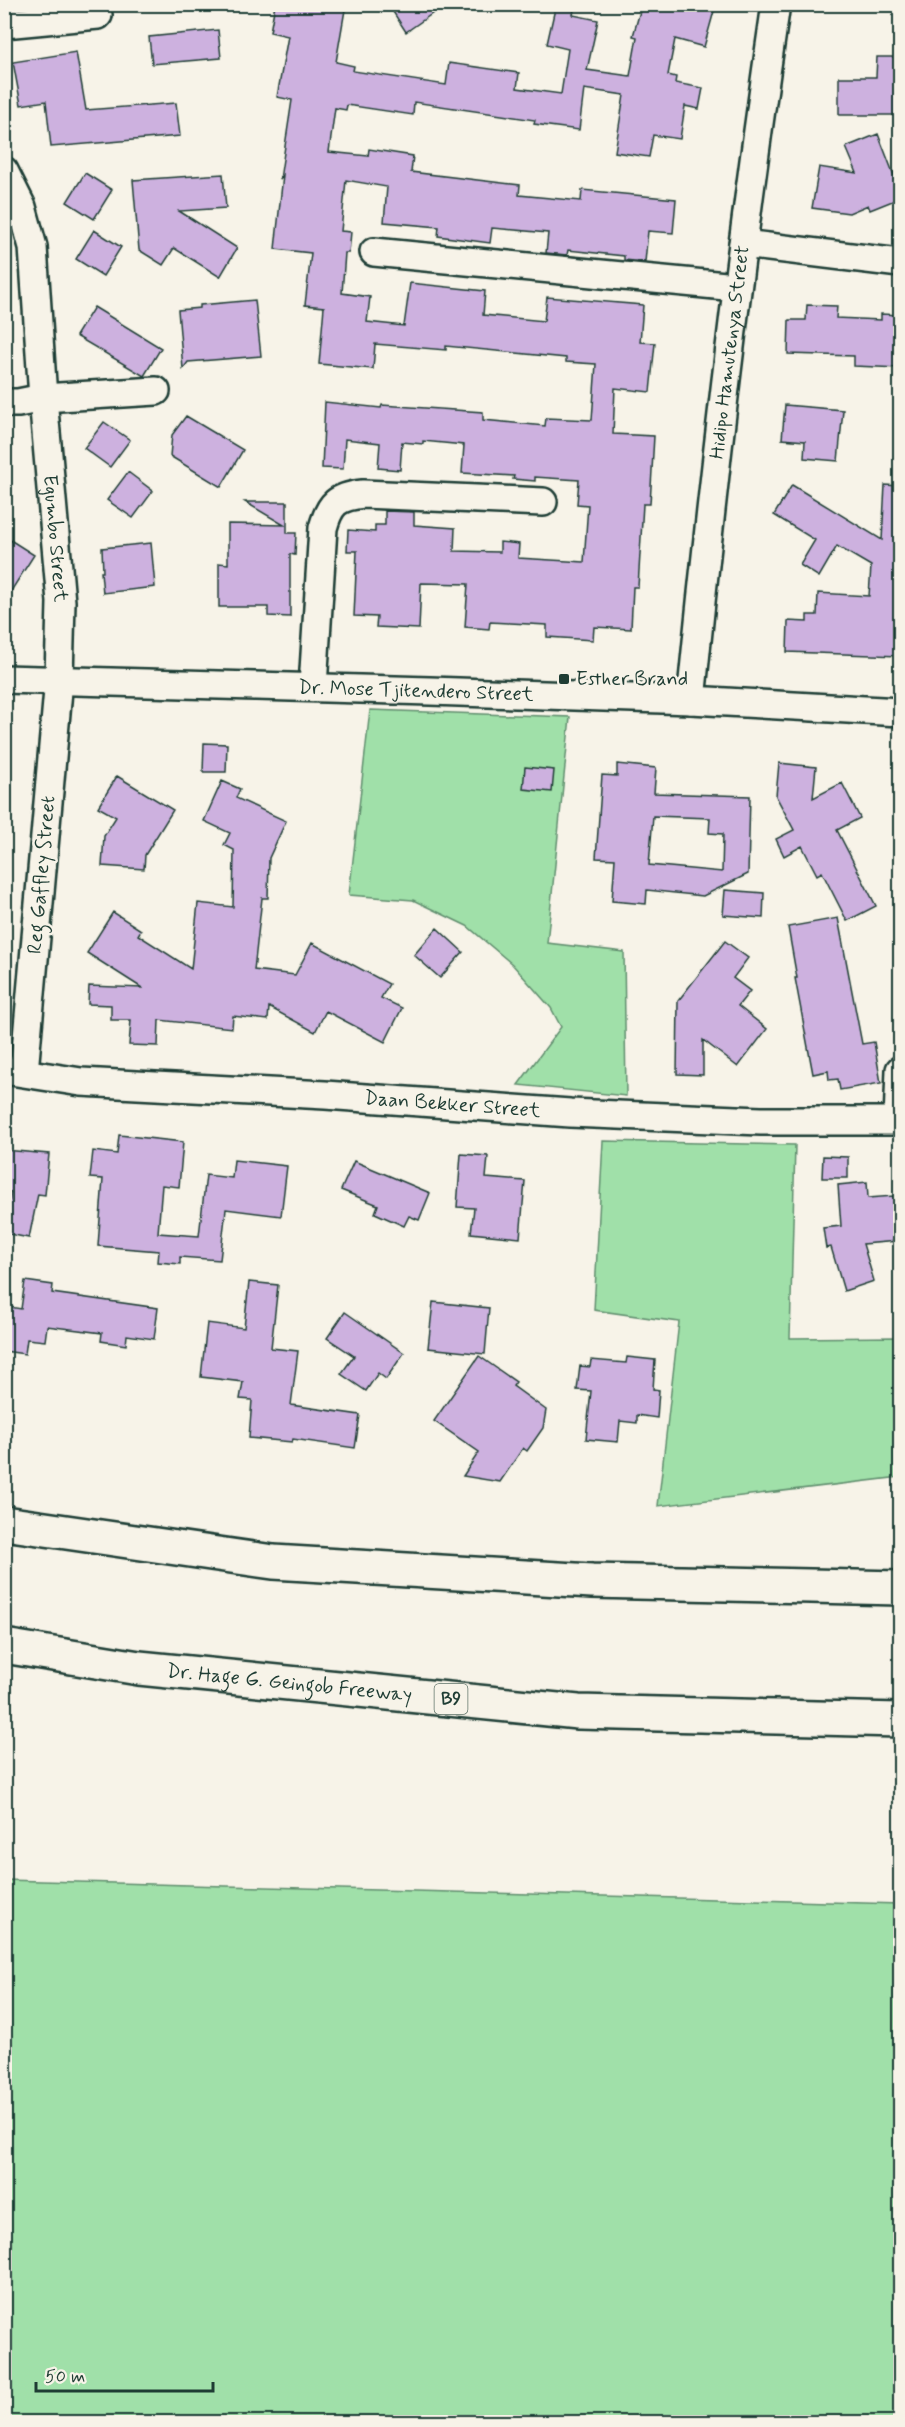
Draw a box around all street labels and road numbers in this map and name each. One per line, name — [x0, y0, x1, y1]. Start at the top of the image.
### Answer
street label: Hidipo Hamutenya Street — [703, 244, 756, 461]
street label: Egumbo Street — [36, 474, 74, 603]
street label: Dr. Mose Tjitendero Street — [298, 674, 534, 708]
street label: Reg Gaffley Street — [22, 795, 64, 955]
street label: Daan Bekker Street — [363, 1084, 542, 1124]
street label: Dr. Hage G. Geingob Freeway — [165, 1657, 413, 1709]
road number: B9 — [434, 1684, 468, 1714]

